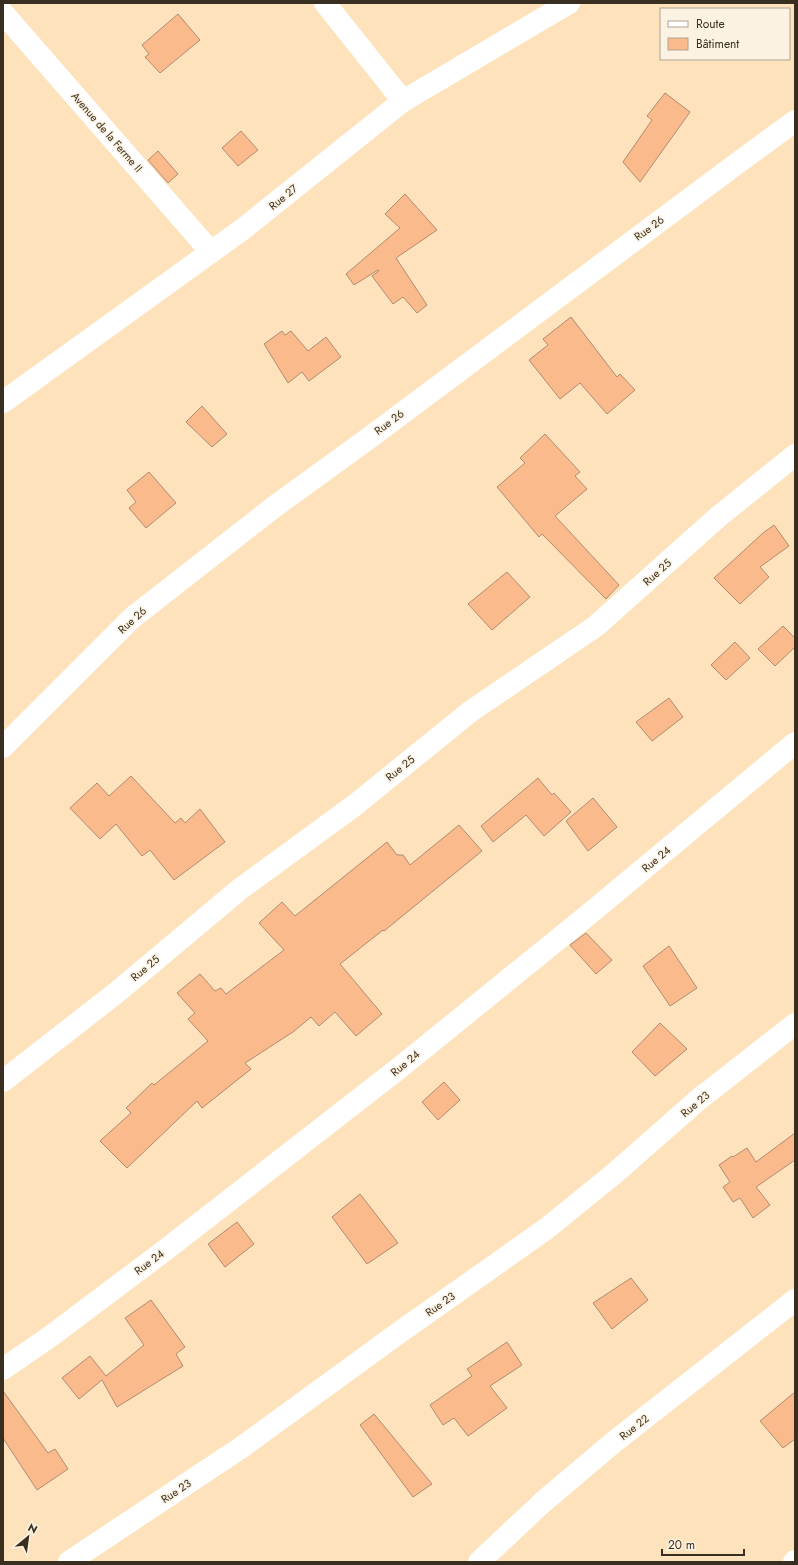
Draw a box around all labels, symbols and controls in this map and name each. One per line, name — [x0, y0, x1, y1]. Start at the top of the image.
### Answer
legend — [660, 8, 790, 60]
text: Route — [696, 15, 725, 33]
text: Bâtiment — [696, 35, 739, 53]
street label: Avenue de la Ferme II — [68, 88, 146, 176]
street label: Rue 27 — [265, 180, 301, 214]
street label: Rue 26 — [631, 212, 667, 244]
street label: Rue 26 — [371, 406, 407, 438]
street label: Rue 25 — [639, 555, 675, 589]
street label: Rue 26 — [114, 603, 150, 637]
street label: Rue 25 — [382, 751, 418, 785]
street label: Rue 24 — [638, 842, 674, 876]
street label: Rue 25 — [127, 951, 163, 985]
street label: Rue 24 — [387, 1046, 424, 1080]
street label: Rue 23 — [677, 1087, 713, 1121]
street label: Rue 24 — [131, 1245, 168, 1278]
street label: Rue 23 — [422, 1288, 458, 1320]
street label: Rue 22 — [616, 1410, 652, 1444]
street label: Rue 23 — [158, 1475, 194, 1507]
north arrow — [8, 1517, 48, 1557]
text: N — [25, 1519, 41, 1537]
scale bar — [662, 1531, 744, 1557]
text: 20 m — [668, 1536, 695, 1554]

